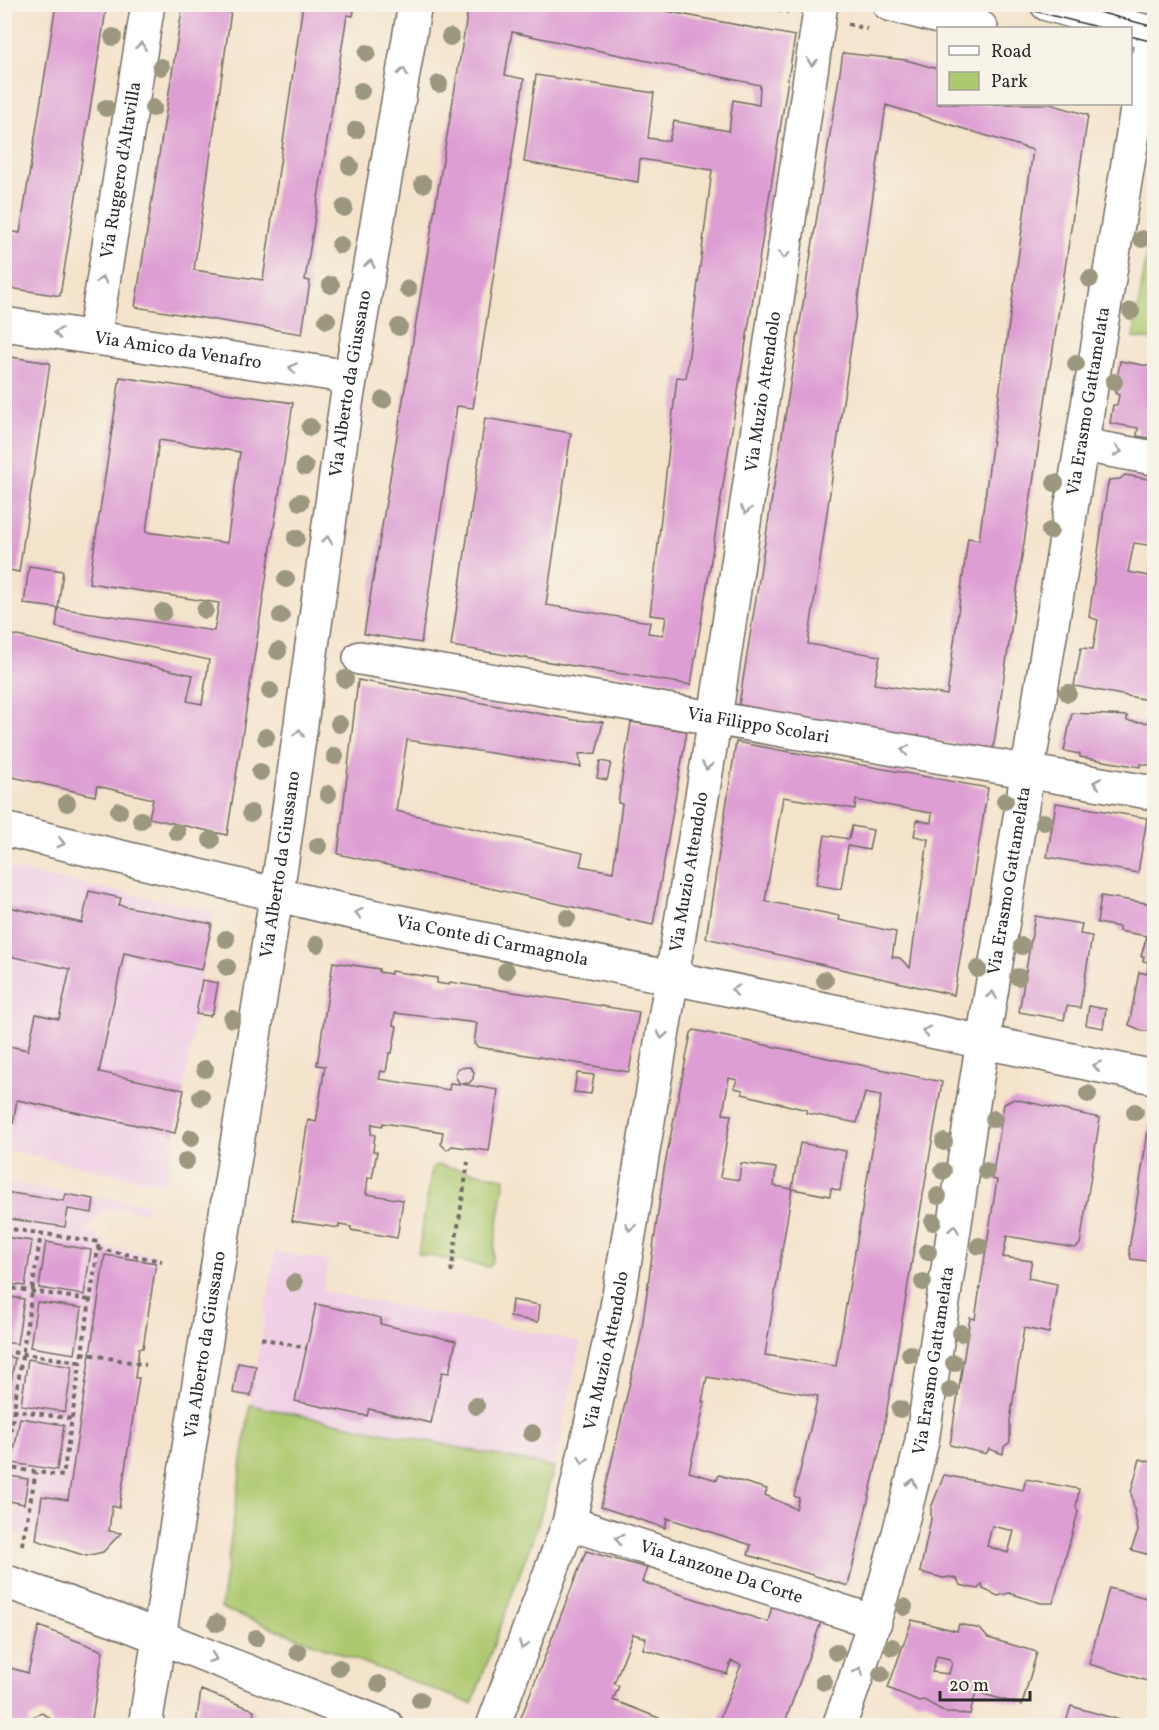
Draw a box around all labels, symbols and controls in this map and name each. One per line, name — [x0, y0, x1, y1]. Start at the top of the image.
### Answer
legend — [937, 27, 1132, 105]
text: Road — [991, 40, 1032, 65]
one-way arrow — [134, 42, 147, 52]
one-way arrow — [807, 58, 819, 67]
one-way arrow — [396, 67, 409, 77]
text: Park — [991, 70, 1028, 95]
street label: Via Ruggero d'Altavilla — [95, 80, 148, 261]
one-way arrow — [778, 251, 790, 260]
one-way arrow — [363, 259, 376, 269]
one-way arrow — [96, 275, 108, 285]
street label: Via Alberto da Giussano — [323, 288, 378, 479]
street label: Via Erasmo Gattamelata — [1061, 305, 1117, 498]
street label: Via Muzio Attendolo — [739, 310, 788, 474]
street label: Via Amico da Venafro — [93, 325, 263, 376]
one-way arrow — [54, 327, 63, 339]
one-way arrow — [288, 363, 297, 375]
one-way arrow — [1114, 445, 1123, 457]
one-way arrow — [740, 506, 752, 515]
one-way arrow — [320, 535, 332, 544]
street label: Via Filippo Scolari — [685, 701, 831, 750]
one-way arrow — [293, 728, 305, 737]
one-way arrow — [900, 745, 909, 757]
one-way arrow — [702, 761, 714, 770]
street label: Via Alberto da Giussano — [254, 769, 307, 960]
one-way arrow — [1092, 777, 1102, 790]
street label: Via Erasmo Gattamelata — [982, 785, 1037, 977]
street label: Via Muzio Attendolo — [664, 790, 715, 954]
one-way arrow — [56, 835, 66, 848]
one-way arrow — [355, 907, 365, 920]
street label: Via Conte di Carmagnola — [394, 909, 591, 973]
one-way arrow — [731, 984, 741, 997]
one-way arrow — [985, 990, 998, 1000]
one-way arrow — [921, 1025, 931, 1038]
one-way arrow — [657, 1031, 669, 1040]
one-way arrow — [1092, 1060, 1102, 1073]
one-way arrow — [624, 1222, 637, 1232]
one-way arrow — [947, 1224, 960, 1234]
street label: Via Alberto da Giussano — [178, 1249, 232, 1440]
street label: Via Erasmo Gattamelata — [907, 1265, 961, 1458]
street label: Via Muzio Attendolo — [578, 1269, 635, 1433]
one-way arrow — [577, 1454, 590, 1464]
one-way arrow — [905, 1478, 918, 1488]
one-way arrow — [614, 1534, 625, 1547]
street label: Via Lanzone Da Corte — [636, 1534, 806, 1610]
one-way arrow — [518, 1639, 530, 1650]
one-way arrow — [207, 1651, 218, 1663]
scale bar — [940, 1664, 1030, 1702]
one-way arrow — [851, 1666, 864, 1677]
text: 20 m — [949, 1674, 989, 1699]

